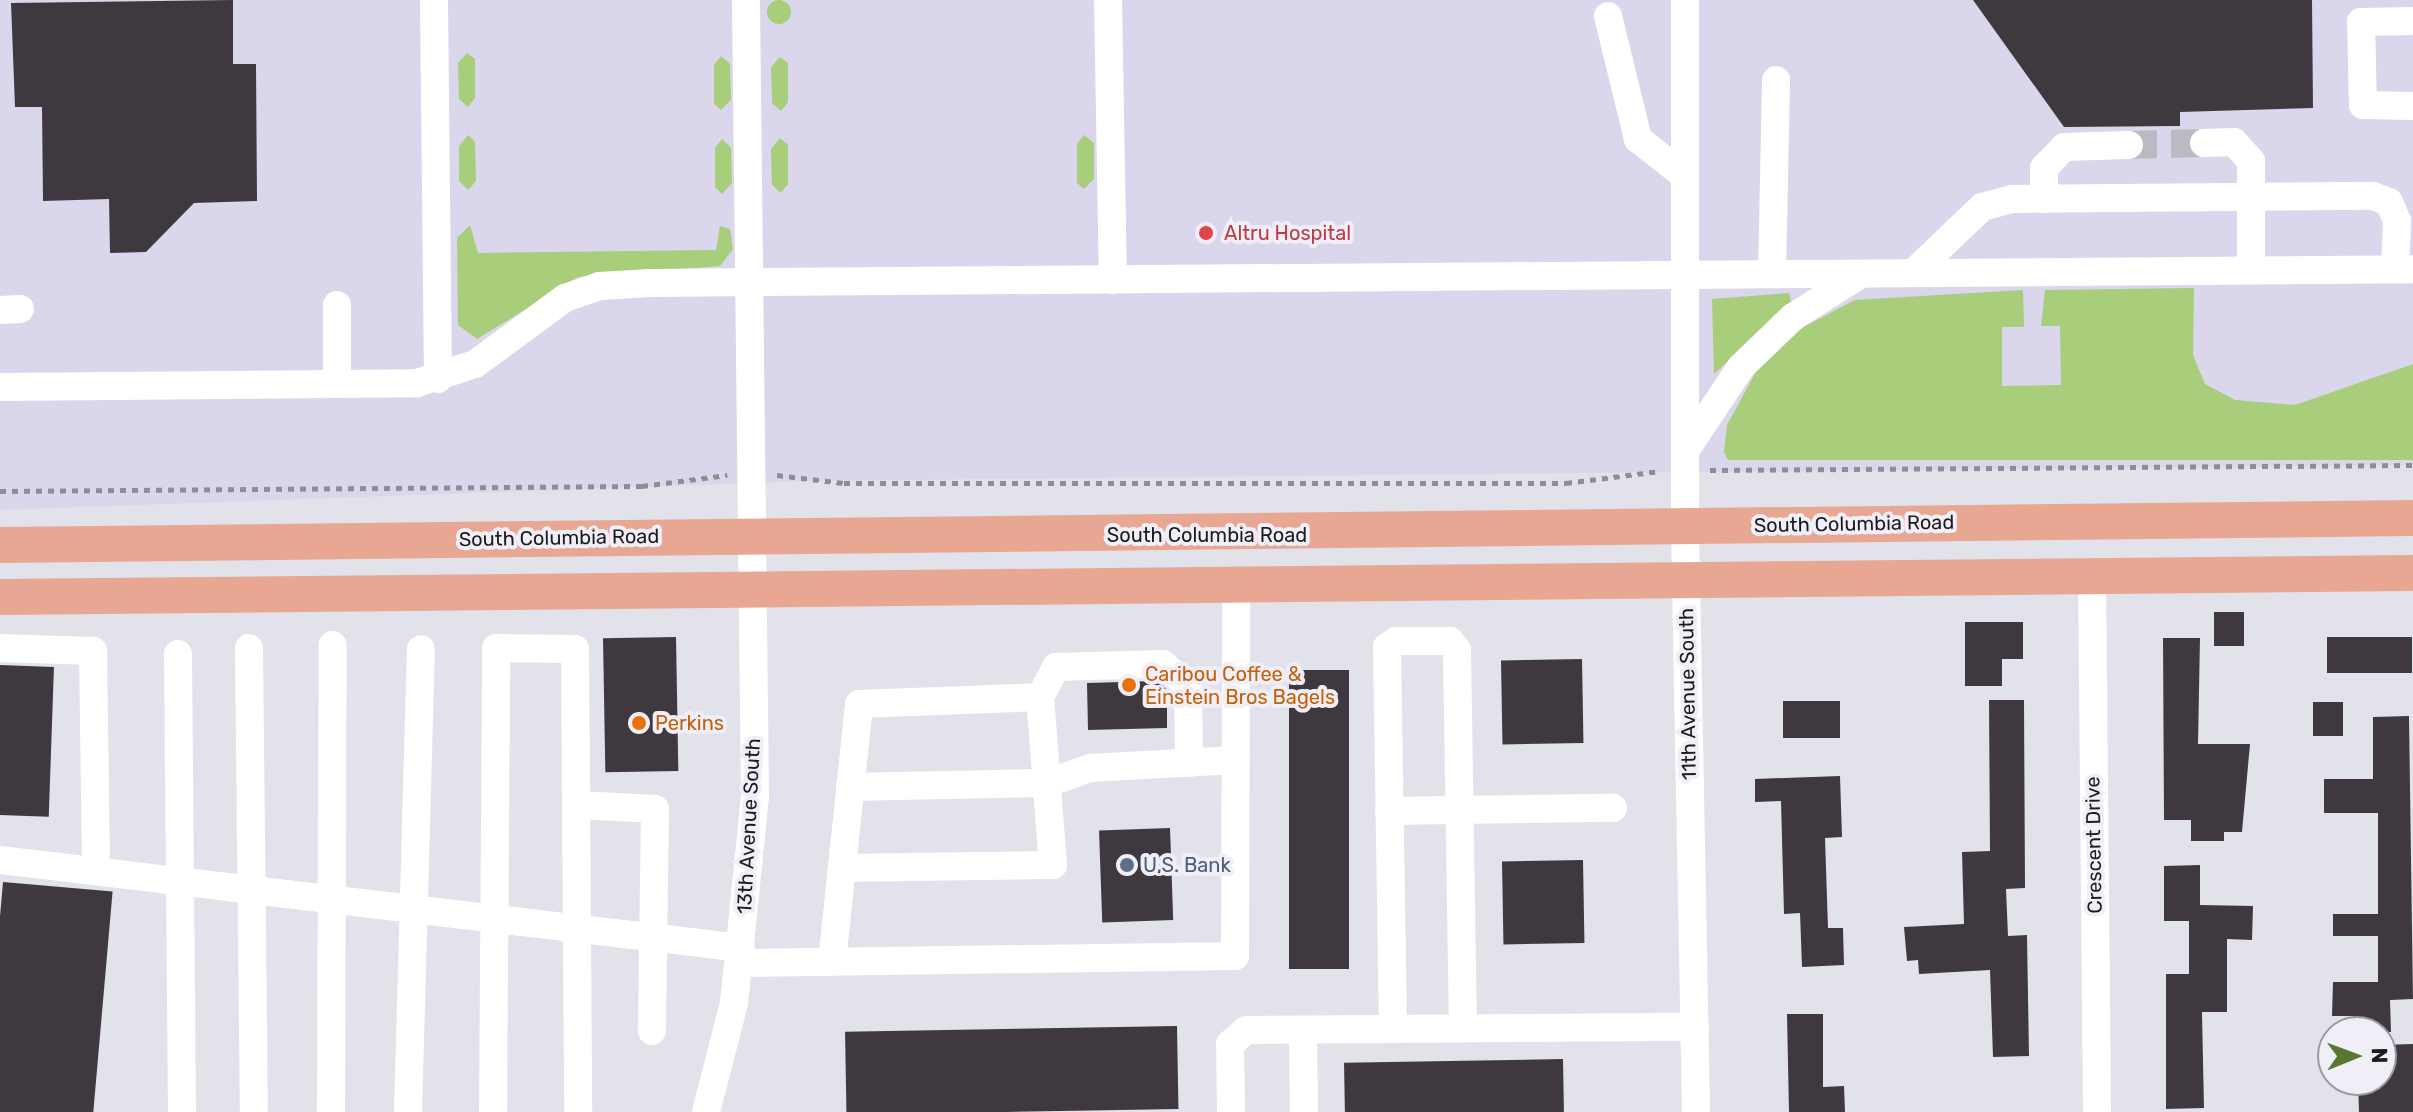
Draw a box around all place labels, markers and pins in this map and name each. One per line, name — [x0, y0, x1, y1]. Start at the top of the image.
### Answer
place label: Altru Hospital — [1224, 221, 1351, 245]
marker: Altru Hospital — [1195, 222, 1217, 244]
place label: Caribou Coffee & Einstein Bros Bagels — [1145, 662, 1335, 709]
marker: Caribou Coffee & Einstein Bros Bagels — [1120, 676, 1138, 694]
place label: Perkins — [655, 711, 724, 735]
marker: Perkins — [630, 714, 648, 732]
place label: U.S. Bank — [1143, 853, 1231, 877]
marker: U.S. Bank — [1118, 856, 1136, 874]

